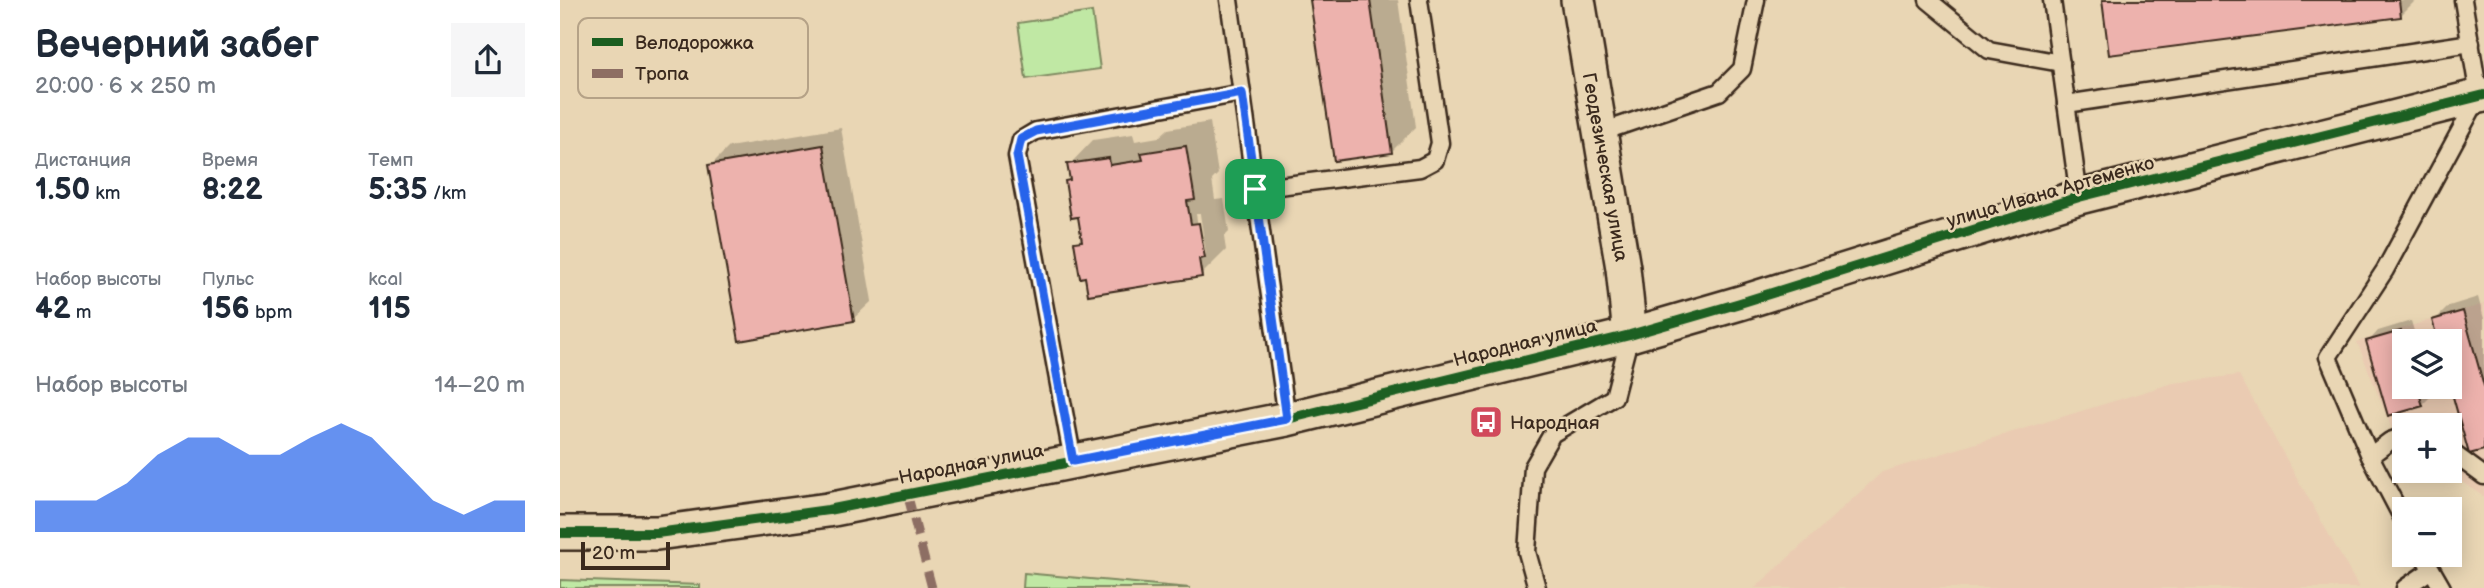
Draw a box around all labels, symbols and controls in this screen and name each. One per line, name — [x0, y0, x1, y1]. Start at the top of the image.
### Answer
legend — [578, 18, 808, 98]
text: Вечерний забег — [35, 23, 319, 68]
button: share — [451, 23, 525, 97]
text: Велодорожка — [635, 32, 754, 55]
text: Тропа — [635, 63, 689, 86]
street label: Геодезическая улица — [1577, 71, 1632, 263]
text: 20:00 · 6 × 250 m — [35, 72, 216, 100]
text: Дистанция — [35, 149, 131, 172]
text: Время — [202, 149, 258, 172]
text: Темп — [368, 149, 413, 172]
street label: улица Ивана Артеменко — [1944, 152, 2157, 233]
pin — [1225, 159, 1285, 219]
icon: arrive — [1236, 170, 1274, 208]
text: 1.50 — [35, 172, 90, 208]
text: 8:22 — [202, 172, 263, 208]
text: 5:35 — [368, 172, 428, 208]
text: km — [90, 182, 120, 205]
text: /km — [428, 182, 466, 205]
text: Набор высоты — [35, 268, 161, 291]
text: Пульс — [202, 268, 254, 291]
text: kcal — [368, 268, 402, 291]
text: 42 — [35, 291, 71, 327]
text: 156 — [202, 291, 250, 327]
text: 115 — [368, 291, 411, 327]
text: m — [71, 301, 91, 324]
text: bpm — [250, 301, 292, 324]
street label: Народная улица — [1451, 314, 1600, 372]
map controls — [2392, 329, 2462, 567]
button: layers — [2392, 329, 2462, 399]
text: Набор высоты — [35, 371, 188, 399]
text: 14–20 m — [435, 371, 525, 399]
bus stop icon: Народная — [1467, 403, 1505, 441]
place label: Народная — [1510, 412, 1600, 435]
button: + — [2392, 413, 2462, 483]
street label: Народная улица — [897, 439, 1046, 490]
button: − — [2392, 497, 2462, 567]
scale bar — [581, 539, 670, 571]
text: 20 m — [592, 542, 635, 565]

